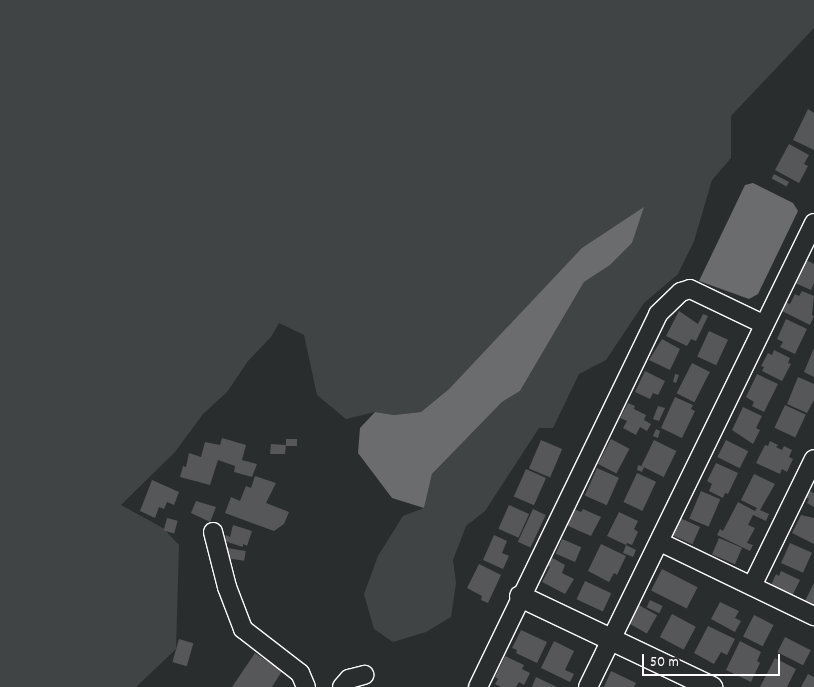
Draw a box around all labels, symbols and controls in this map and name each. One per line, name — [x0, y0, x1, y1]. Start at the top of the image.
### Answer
scale bar — [644, 644, 782, 676]
text: 50 m — [650, 652, 679, 674]

